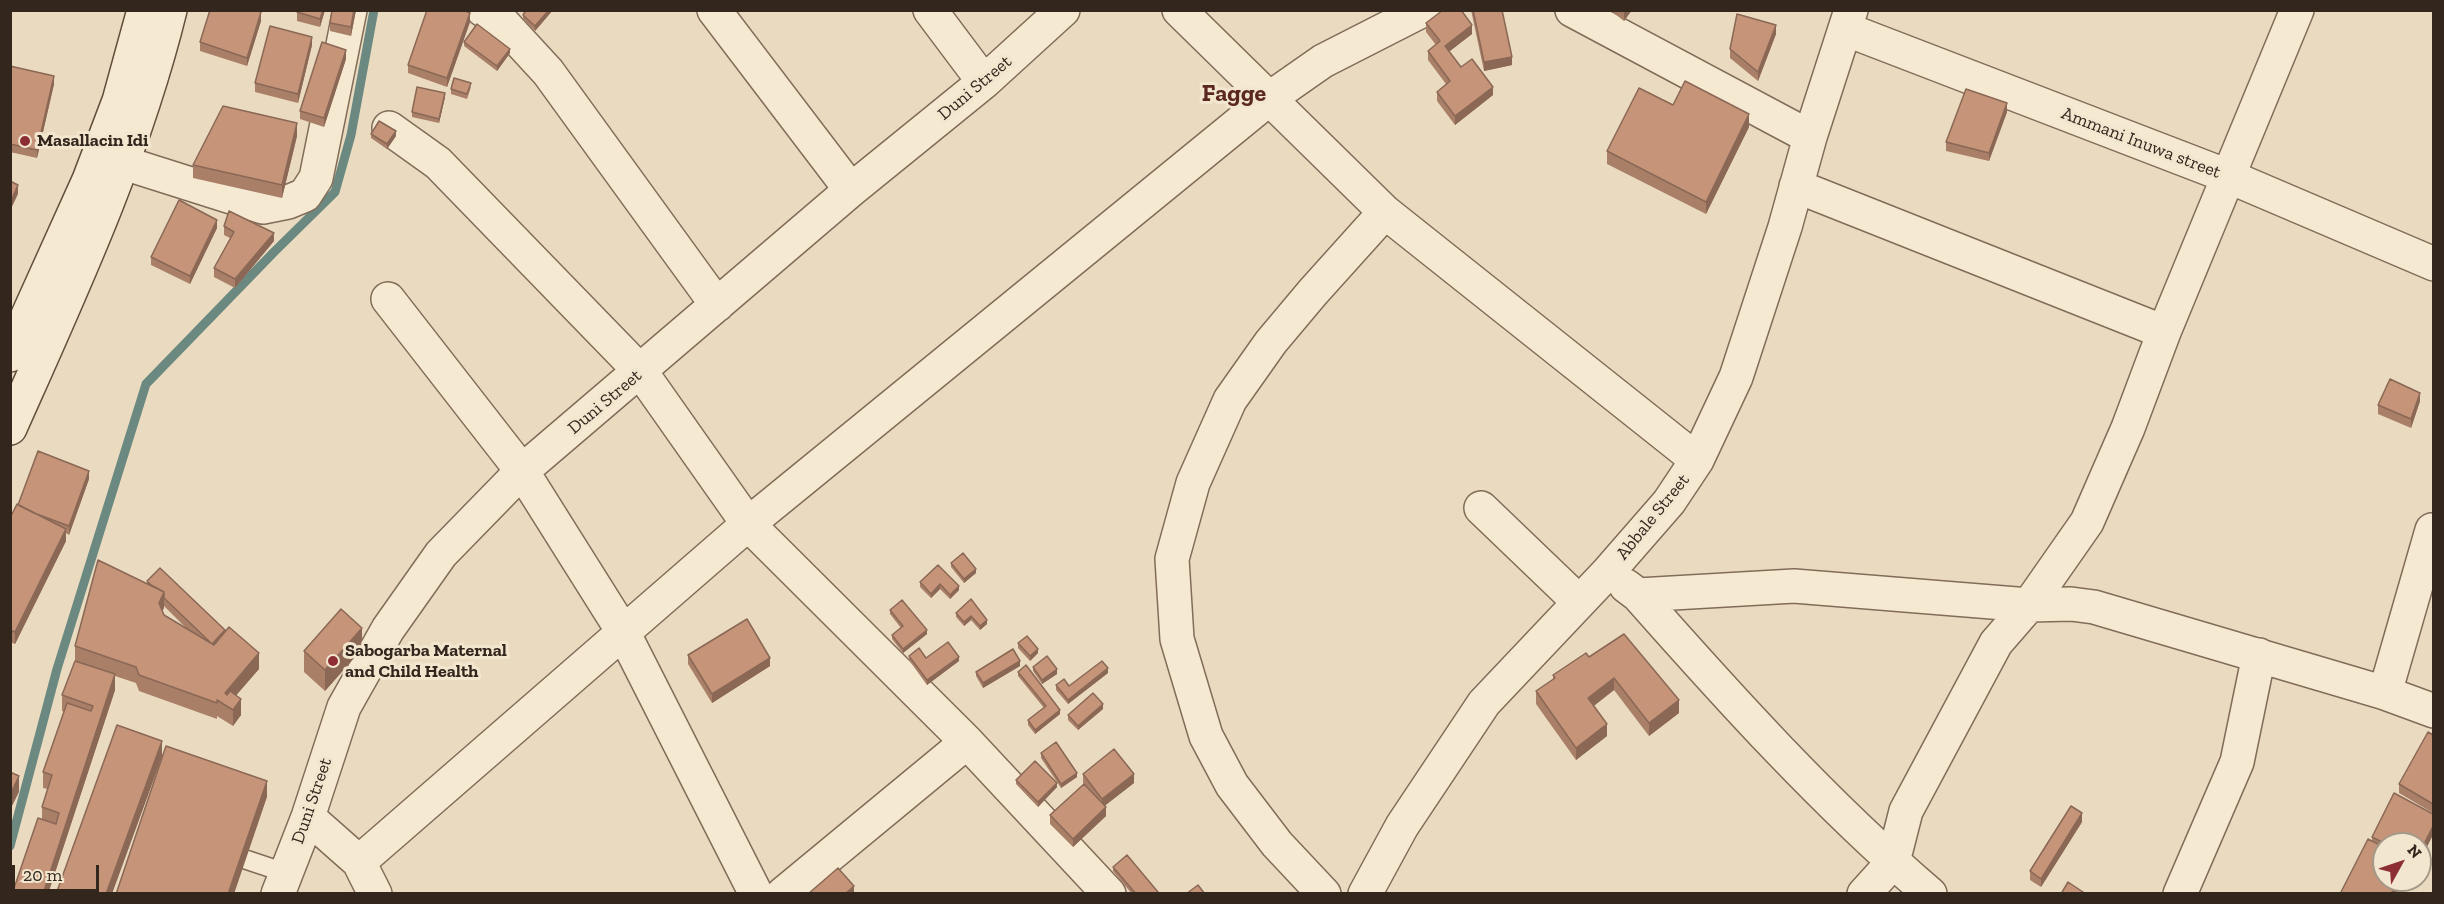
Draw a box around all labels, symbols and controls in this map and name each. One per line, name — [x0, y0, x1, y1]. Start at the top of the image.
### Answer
street label: Duni Street — [934, 51, 1016, 125]
district label: Fagge — [1202, 80, 1266, 108]
street label: Ammani Inuwa street — [2058, 103, 2224, 183]
place label: Masallacin Idi — [37, 130, 148, 152]
marker: Masallacin Idi — [18, 134, 32, 148]
street label: Duni Street — [564, 365, 646, 439]
street label: Abbale Street — [1612, 470, 1694, 564]
place label: Sabogarba Maternal and Child Health — [345, 640, 507, 682]
marker: Sabogarba Maternal and Child Health — [326, 654, 340, 668]
street label: Duni Street — [287, 755, 337, 847]
north arrow — [2372, 832, 2432, 892]
text: N — [2403, 841, 2426, 862]
scale bar — [15, 853, 102, 891]
text: 20 m — [23, 864, 62, 886]

